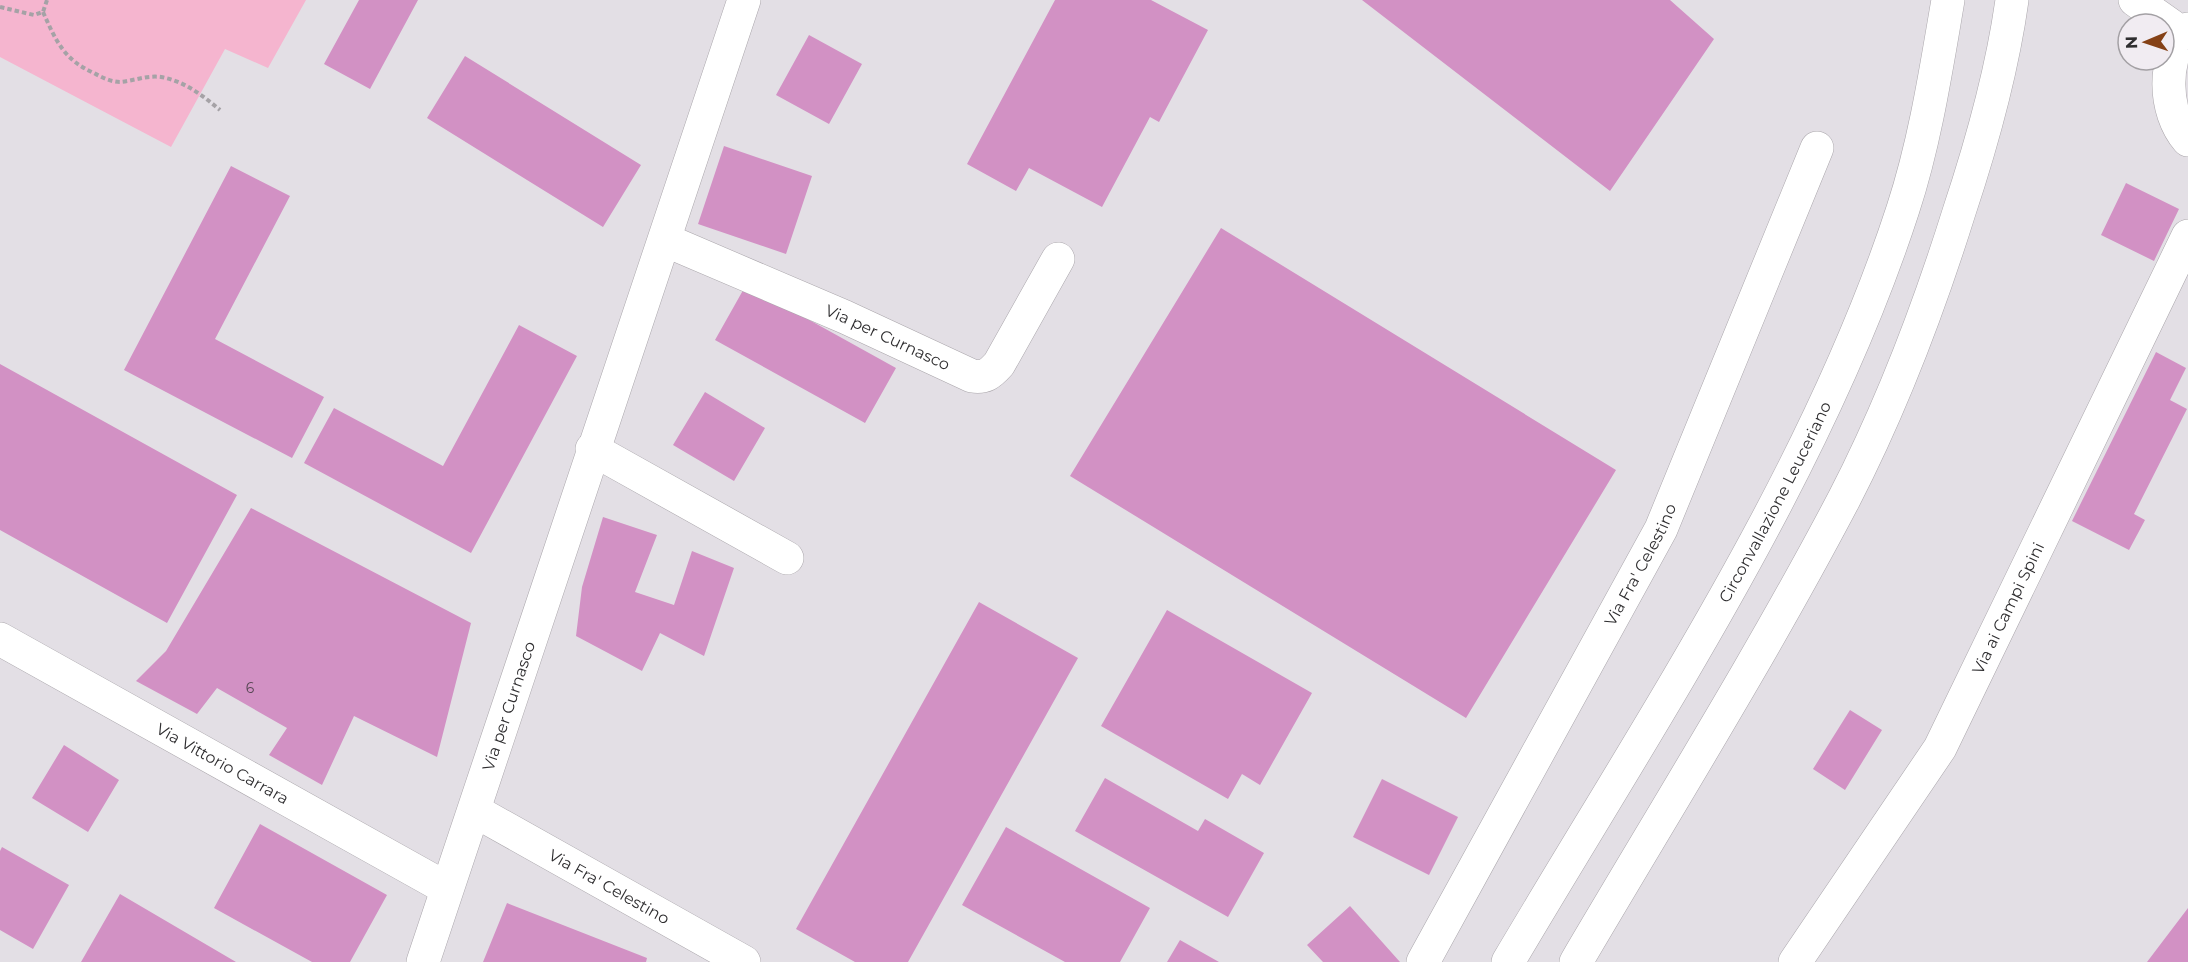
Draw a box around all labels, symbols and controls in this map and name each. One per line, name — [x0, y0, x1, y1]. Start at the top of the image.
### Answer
north arrow — [2116, 12, 2176, 72]
text: N — [2122, 36, 2141, 49]
street label: Via per Curnasco — [822, 301, 953, 374]
street label: Circonvallazione Leuceriano — [1715, 399, 1835, 606]
street label: Via Fra' Celestino — [1601, 501, 1680, 629]
street label: Via ai Campi Spini — [1968, 539, 2048, 677]
street label: Via per Curnasco — [479, 639, 539, 773]
house number: 6 — [246, 679, 255, 697]
street label: Via Vittorio Carrara — [153, 719, 292, 808]
street label: Via Fra' Celestino — [545, 845, 673, 928]

